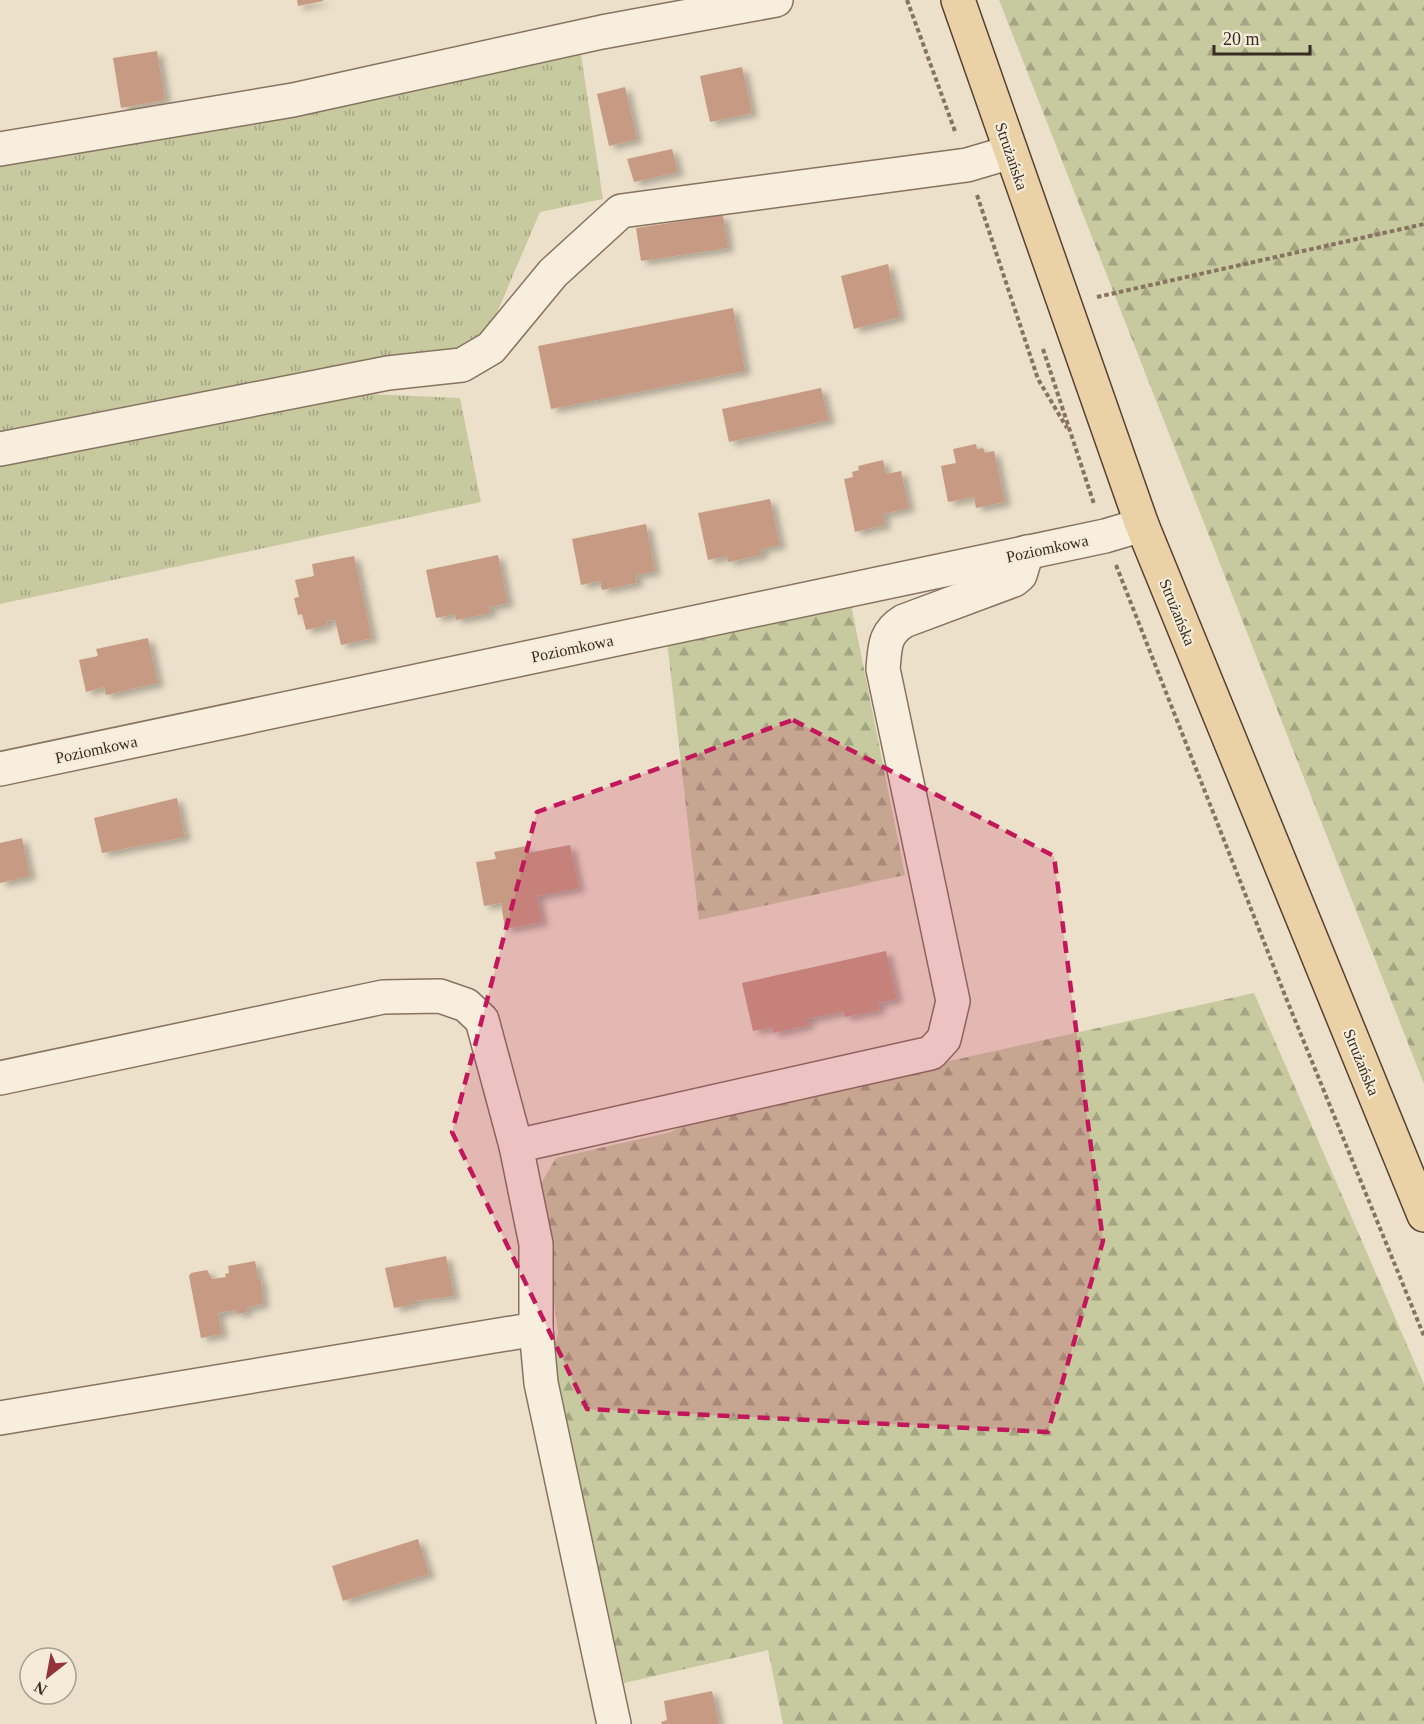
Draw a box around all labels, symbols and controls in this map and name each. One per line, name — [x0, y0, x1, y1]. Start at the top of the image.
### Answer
scale bar — [1214, 18, 1310, 56]
text: 20 m — [1223, 29, 1260, 49]
street label: Strużańska — [992, 120, 1031, 192]
street label: Poziomkowa — [1004, 531, 1090, 565]
street label: Strużańska — [1157, 576, 1199, 648]
street label: Poziomkowa — [529, 631, 615, 665]
street label: Poziomkowa — [53, 732, 139, 766]
street label: Strużańska — [1341, 1026, 1383, 1098]
north arrow — [18, 1646, 78, 1706]
text: N — [31, 1678, 50, 1699]

